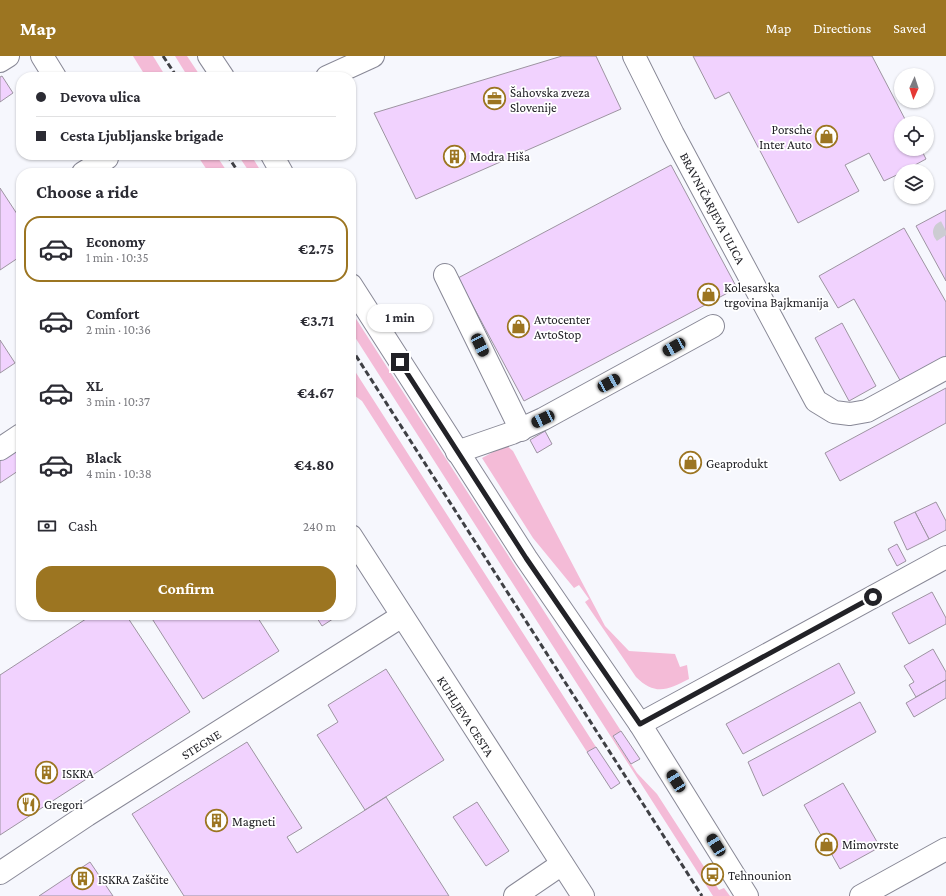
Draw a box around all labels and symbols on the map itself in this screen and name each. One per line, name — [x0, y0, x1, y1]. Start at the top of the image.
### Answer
north arrow — [894, 68, 934, 108]
place label: Šahovska zveza Slovenije — [510, 85, 590, 116]
office icon: Šahovska zveza Slovenije — [481, 86, 507, 112]
place label: Porsche Inter Auto — [759, 122, 812, 152]
shop icon: Porsche Inter Auto — [814, 123, 840, 149]
building icon: Modra Hiša — [442, 143, 468, 169]
place label: Modra Hiša — [470, 149, 530, 164]
street label: BRAVNIČARJEVA ULICA — [677, 150, 749, 267]
place label: Kolesarska trgovina Bajkmanija — [724, 280, 829, 311]
shop icon: Kolesarska trgovina Bajkmanija — [696, 281, 722, 307]
callout: 1 min — [367, 304, 433, 332]
place label: Avtocenter AvtoStop — [534, 312, 591, 342]
shop icon: Avtocenter AvtoStop — [505, 313, 531, 339]
car — [469, 332, 491, 358]
car — [661, 336, 687, 358]
route end — [391, 353, 409, 371]
car — [596, 372, 622, 394]
car — [530, 408, 556, 430]
shop icon: Geaprodukt — [677, 450, 703, 476]
place label: Geaprodukt — [706, 456, 769, 471]
route start — [864, 588, 882, 606]
street label: KUHLJEVA CESTA — [434, 673, 498, 760]
street label: STEGNE — [179, 726, 224, 762]
building icon: ISKRA — [34, 760, 60, 786]
place label: ISKRA — [62, 766, 94, 781]
car — [665, 768, 687, 794]
restaurant icon: Gregori — [15, 791, 41, 817]
place label: Gregori — [44, 797, 84, 812]
building icon: Magneti — [204, 808, 230, 834]
place label: Magneti — [232, 814, 276, 829]
shop icon: Mimovrste — [813, 831, 839, 857]
car — [705, 832, 727, 858]
place label: Mimovrste — [842, 837, 899, 852]
bus stop icon: Tehnounion — [700, 862, 726, 888]
building icon: ISKRA Zaščite — [70, 866, 96, 892]
place label: Tehnounion — [728, 868, 791, 883]
place label: ISKRA Zaščite — [98, 872, 169, 887]

